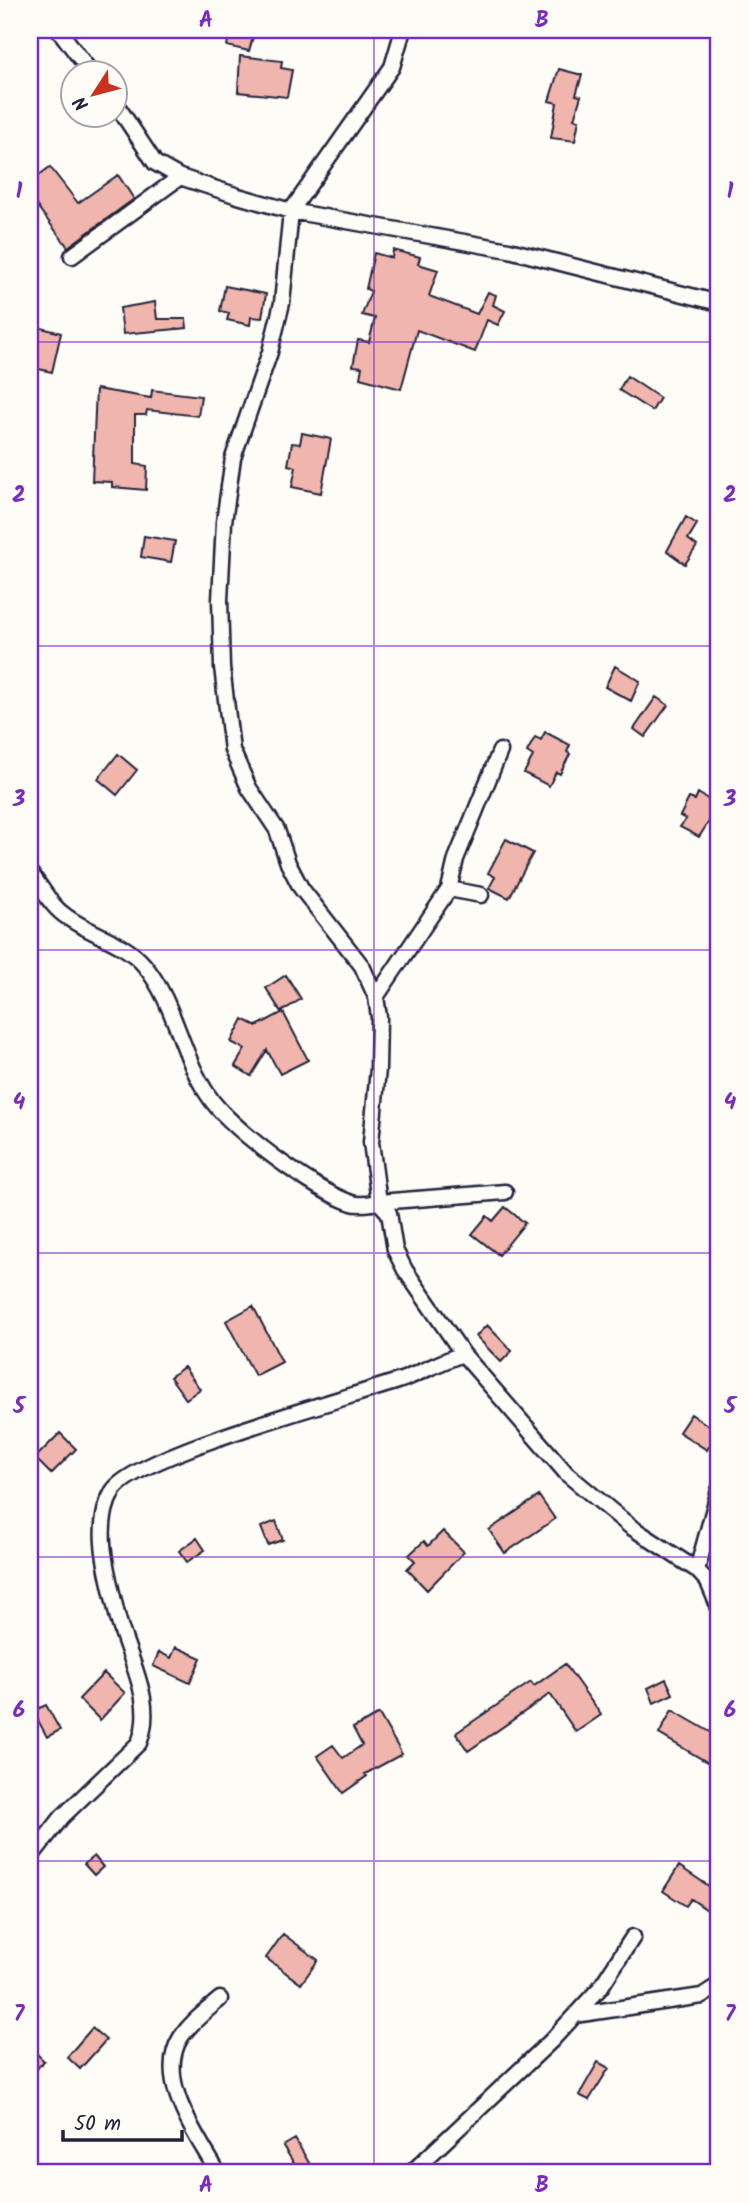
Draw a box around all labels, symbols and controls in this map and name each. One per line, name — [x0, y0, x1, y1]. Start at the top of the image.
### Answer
text: A — [199, 3, 213, 39]
text: B — [535, 3, 549, 39]
north arrow — [60, 60, 130, 130]
text: N — [66, 89, 98, 116]
text: 1 — [16, 174, 23, 210]
text: 1 — [727, 174, 734, 210]
text: 2 — [12, 478, 26, 514]
text: 2 — [723, 478, 737, 514]
text: 3 — [12, 782, 26, 818]
text: 3 — [723, 782, 737, 818]
text: 4 — [13, 1085, 26, 1121]
text: 4 — [724, 1085, 737, 1121]
text: 5 — [12, 1389, 27, 1425]
text: 5 — [723, 1389, 738, 1425]
text: 6 — [13, 1693, 25, 1729]
text: 6 — [724, 1693, 736, 1729]
text: 7 — [14, 1997, 26, 2033]
text: 7 — [725, 1997, 737, 2033]
scale bar — [63, 2098, 182, 2142]
text: 50 m — [74, 2108, 121, 2141]
text: A — [199, 2168, 213, 2203]
text: B — [535, 2168, 549, 2203]

